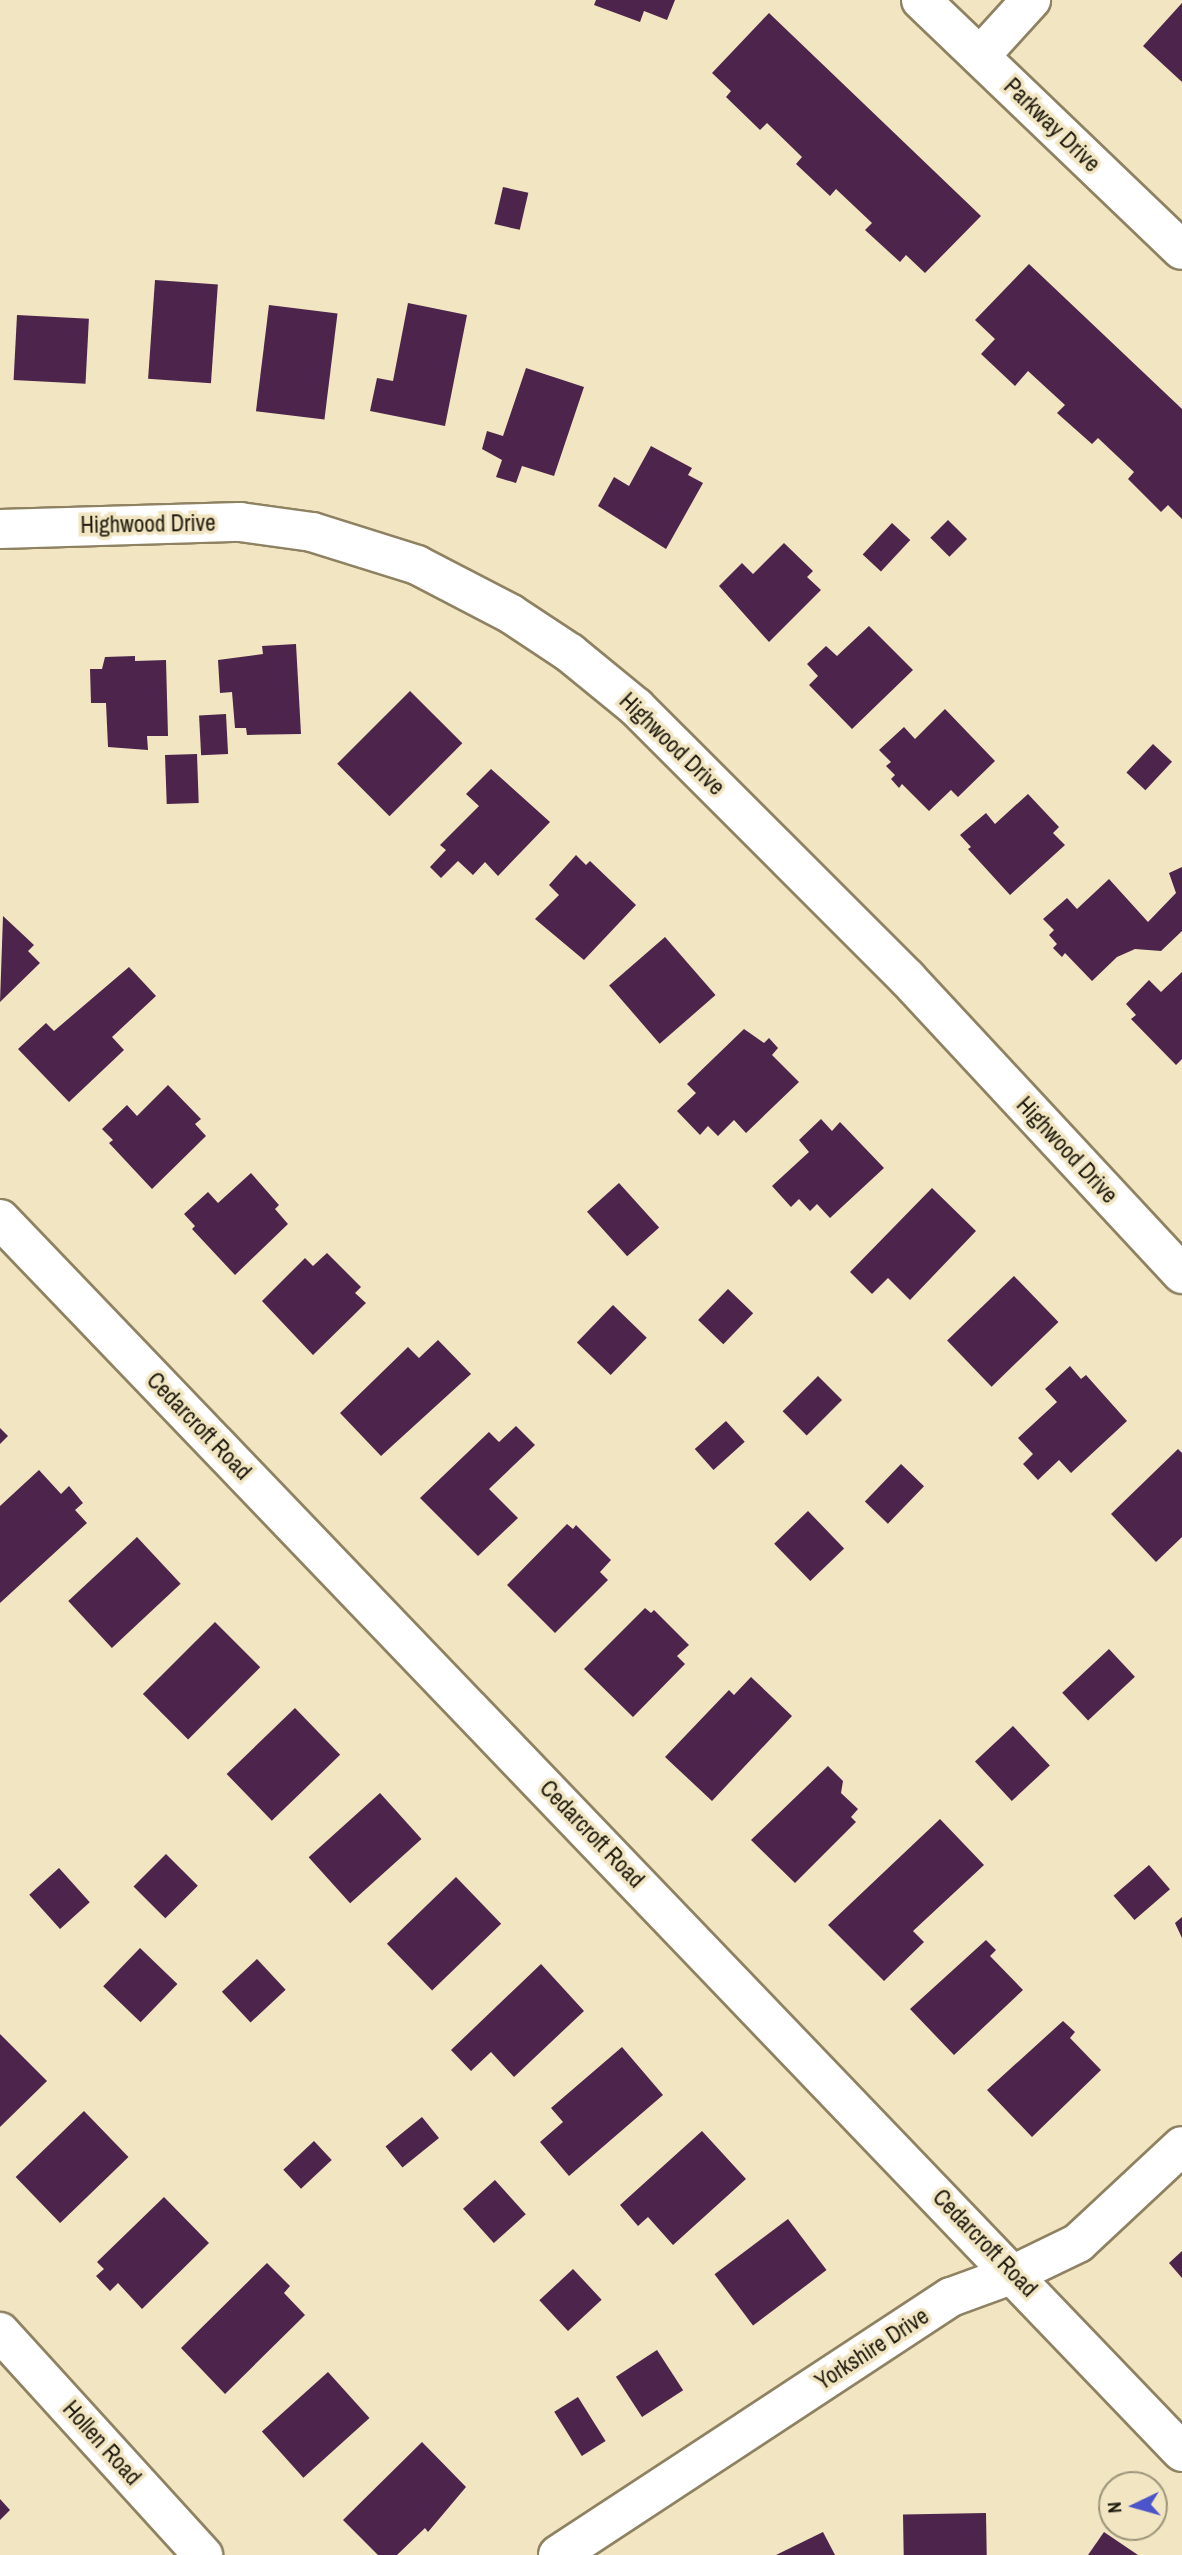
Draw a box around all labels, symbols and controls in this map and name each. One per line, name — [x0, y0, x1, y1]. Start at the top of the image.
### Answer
street label: Parkway Drive — [998, 72, 1106, 178]
street label: Highwood Drive — [80, 509, 216, 539]
street label: Highwood Drive — [614, 687, 730, 801]
street label: Highwood Drive — [1011, 1091, 1123, 1209]
street label: Cedarcroft Road — [141, 1367, 257, 1485]
street label: Cedarcroft Road — [534, 1775, 650, 1893]
street label: Cedarcroft Road — [927, 2184, 1043, 2302]
street label: Yorkshire Drive — [810, 2302, 934, 2396]
street label: Hollen Road — [57, 2395, 147, 2491]
north arrow — [1098, 2471, 1168, 2541]
text: N — [1101, 2501, 1128, 2514]

